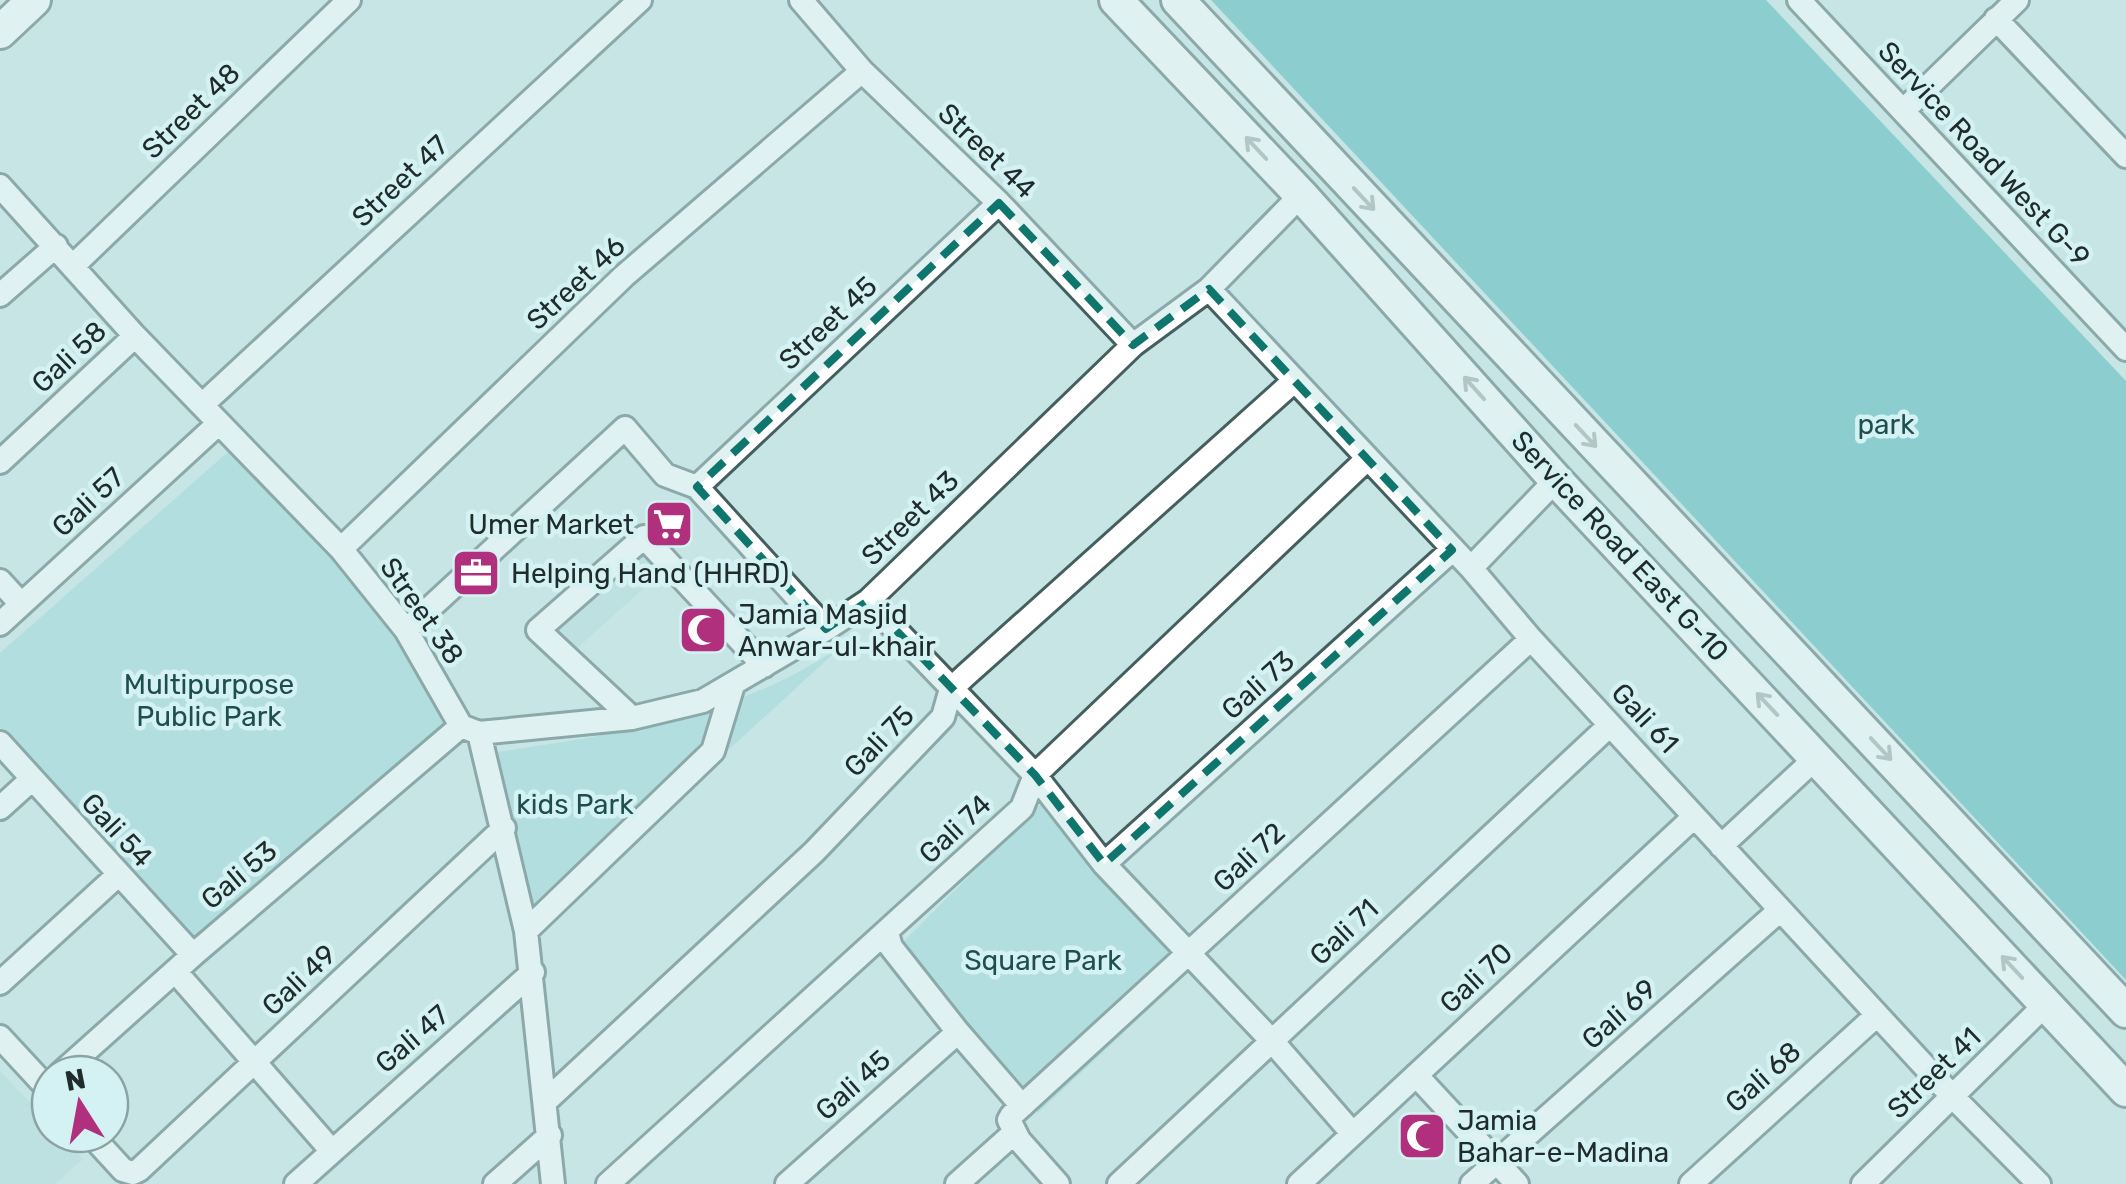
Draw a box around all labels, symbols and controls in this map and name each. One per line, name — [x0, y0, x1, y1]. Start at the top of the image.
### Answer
street label: Service Road West G-9 — [1871, 35, 2097, 273]
street label: Street 48 — [135, 56, 247, 166]
street label: Street 44 — [931, 97, 1043, 205]
street label: Street 47 — [345, 128, 455, 234]
one-way arrow — [1244, 136, 1268, 160]
one-way arrow — [1352, 186, 1375, 211]
street label: Street 46 — [520, 229, 632, 337]
street label: Street 45 — [772, 269, 884, 377]
street label: Gali 58 — [25, 314, 113, 400]
one-way arrow — [1463, 376, 1486, 401]
park label: park — [1857, 408, 1915, 441]
one-way arrow — [1574, 423, 1597, 448]
street label: Service Road East G-10 — [1505, 424, 1735, 668]
street label: Gali 57 — [45, 461, 131, 543]
street label: Street 43 — [855, 464, 965, 572]
supermarket icon: Umer Market — [643, 498, 695, 550]
place label: Umer Market — [468, 508, 634, 541]
office icon: Helping Hand (HHRD) — [450, 547, 502, 599]
street label: Street 38 — [373, 551, 471, 671]
place label: Helping Hand (HHRD) — [511, 557, 789, 590]
place label: Jamia Masjid Anwar-ul-khair — [738, 598, 936, 663]
mosque icon: Jamia Masjid Anwar-ul-khair — [677, 604, 729, 656]
street label: Gali 73 — [1215, 644, 1301, 726]
park label: Multipurpose Public Park — [124, 668, 294, 733]
street label: Gali 61 — [1605, 676, 1685, 760]
one-way arrow — [1755, 692, 1779, 716]
street label: Gali 75 — [837, 699, 921, 783]
one-way arrow — [1869, 737, 1893, 761]
street label: Gali 54 — [75, 786, 159, 874]
park label: kids Park — [516, 788, 634, 821]
street label: Gali 74 — [912, 788, 998, 870]
street label: Gali 72 — [1206, 816, 1292, 898]
street label: Gali 53 — [195, 834, 283, 916]
street label: Gali 71 — [1303, 892, 1385, 972]
street label: Gali 70 — [1433, 936, 1519, 1020]
street label: Gali 49 — [255, 938, 343, 1022]
park label: Square Park — [964, 944, 1122, 977]
one-way arrow — [2001, 955, 2024, 980]
street label: Gali 69 — [1575, 972, 1663, 1056]
street label: Gali 47 — [369, 998, 455, 1080]
street label: Street 41 — [1881, 1021, 1987, 1125]
street label: Gali 68 — [1719, 1035, 1807, 1119]
street label: Gali 45 — [809, 1043, 897, 1127]
north arrow — [30, 1054, 130, 1154]
text: N — [62, 1062, 88, 1098]
place label: Jamia Bahar-e-Madina — [1457, 1104, 1669, 1169]
mosque icon: Jamia Bahar-e-Madina — [1396, 1110, 1448, 1162]

